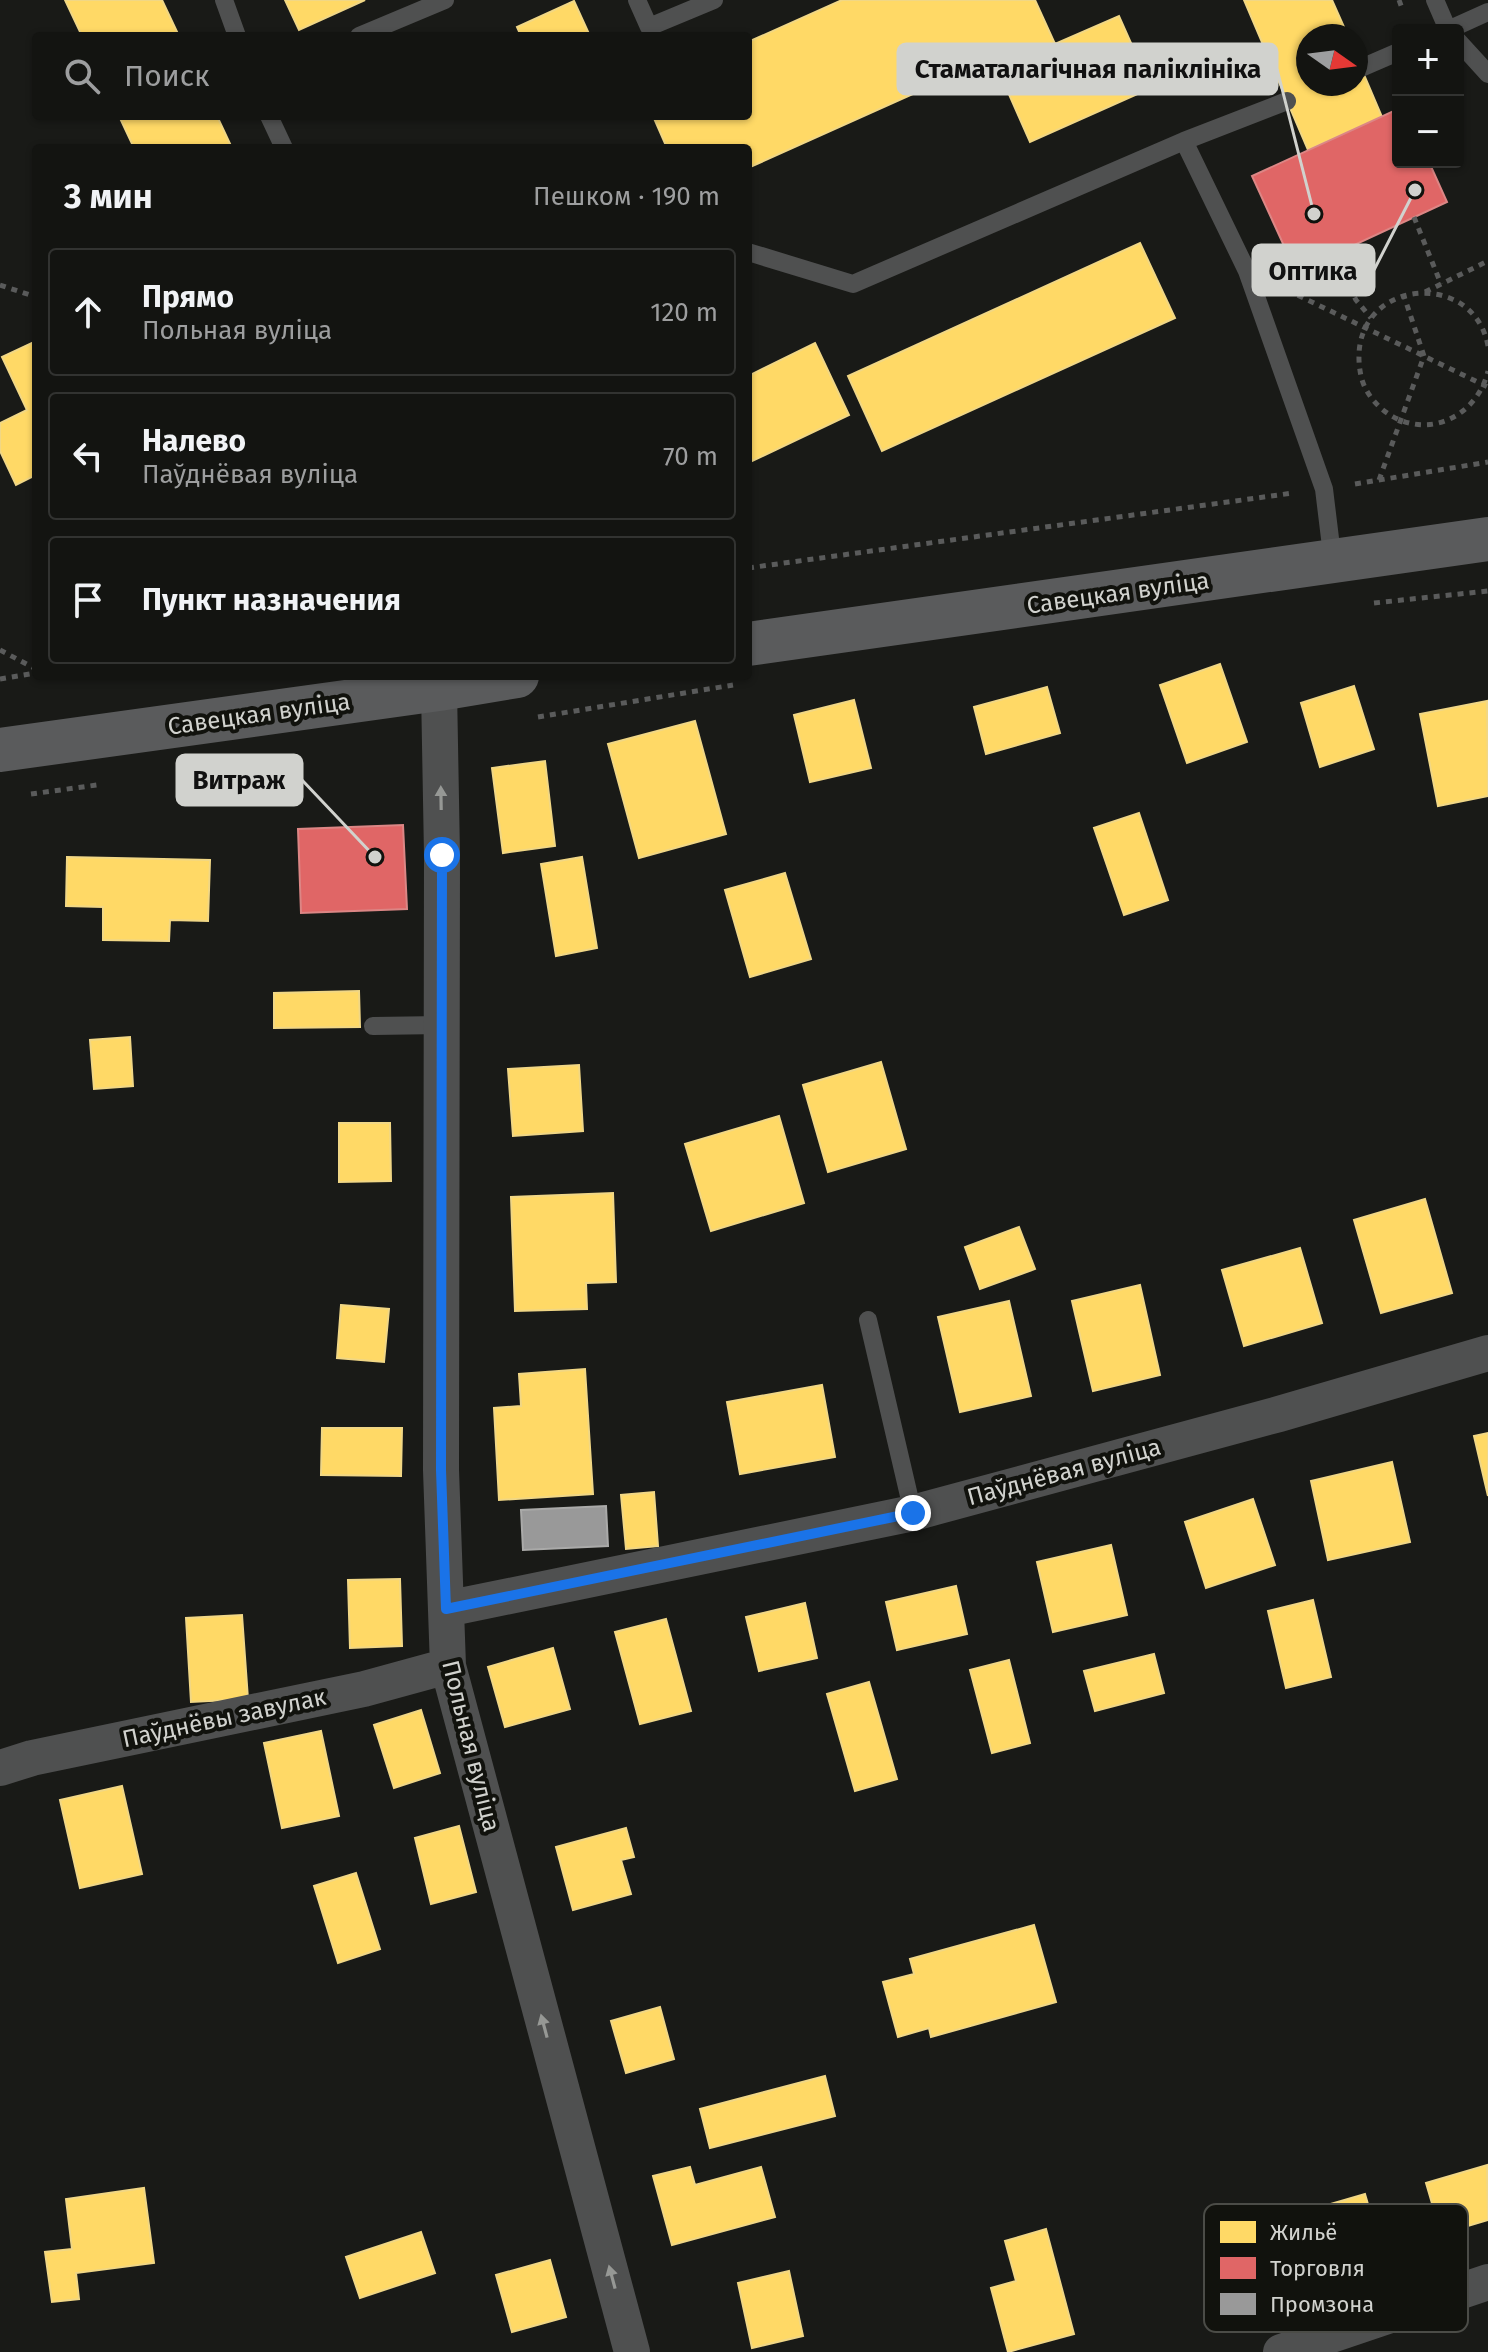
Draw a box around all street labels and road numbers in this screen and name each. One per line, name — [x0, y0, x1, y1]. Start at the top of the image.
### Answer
street label: Савецкая вуліца — [1025, 566, 1211, 620]
street label: Савецкая вуліца — [166, 687, 352, 741]
street label: Паўднёвая вуліца — [964, 1433, 1164, 1511]
street label: Польная вуліца — [436, 1657, 506, 1835]
street label: Паўднёвы завулак — [120, 1683, 329, 1753]

